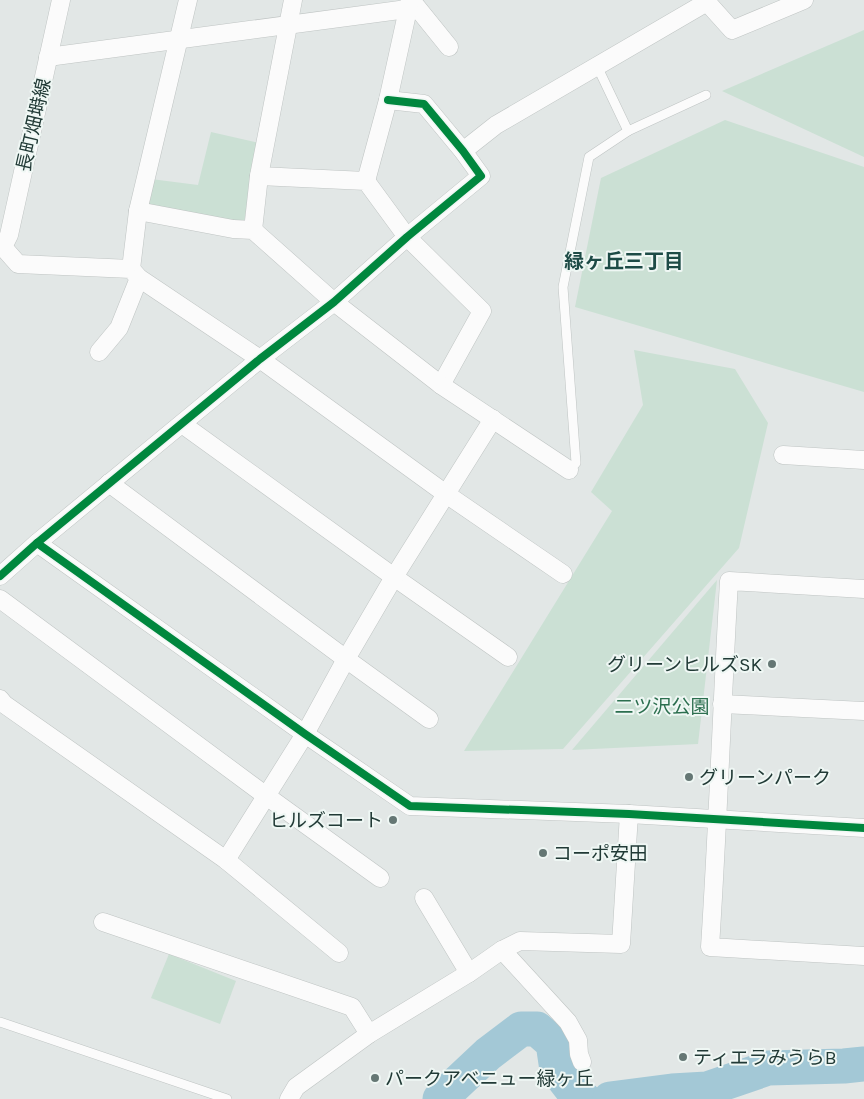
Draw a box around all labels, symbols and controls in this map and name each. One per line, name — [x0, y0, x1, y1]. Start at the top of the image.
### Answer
street label: 長町畑塒線 — [13, 76, 55, 174]
district label: 緑ヶ丘三丁目 — [564, 250, 684, 273]
place label: グリーンヒルズSK — [607, 654, 762, 676]
marker: グリーンヒルズSK — [766, 658, 778, 670]
park label: 二ツ沢公園 — [614, 696, 710, 718]
place label: グリーンパーク — [699, 767, 831, 789]
marker: グリーンパーク — [683, 771, 695, 783]
place label: ヒルズコート — [269, 810, 383, 832]
marker: ヒルズコート — [387, 814, 399, 826]
place label: コーポ安田 — [553, 843, 648, 865]
marker: コーポ安田 — [537, 847, 549, 859]
place label: ティエラみうらB — [693, 1047, 837, 1069]
marker: ティエラみうらB — [677, 1051, 689, 1063]
place label: パークアベニュー緑ヶ丘 — [385, 1068, 594, 1090]
marker: パークアベニュー緑ヶ丘 — [369, 1072, 381, 1084]

